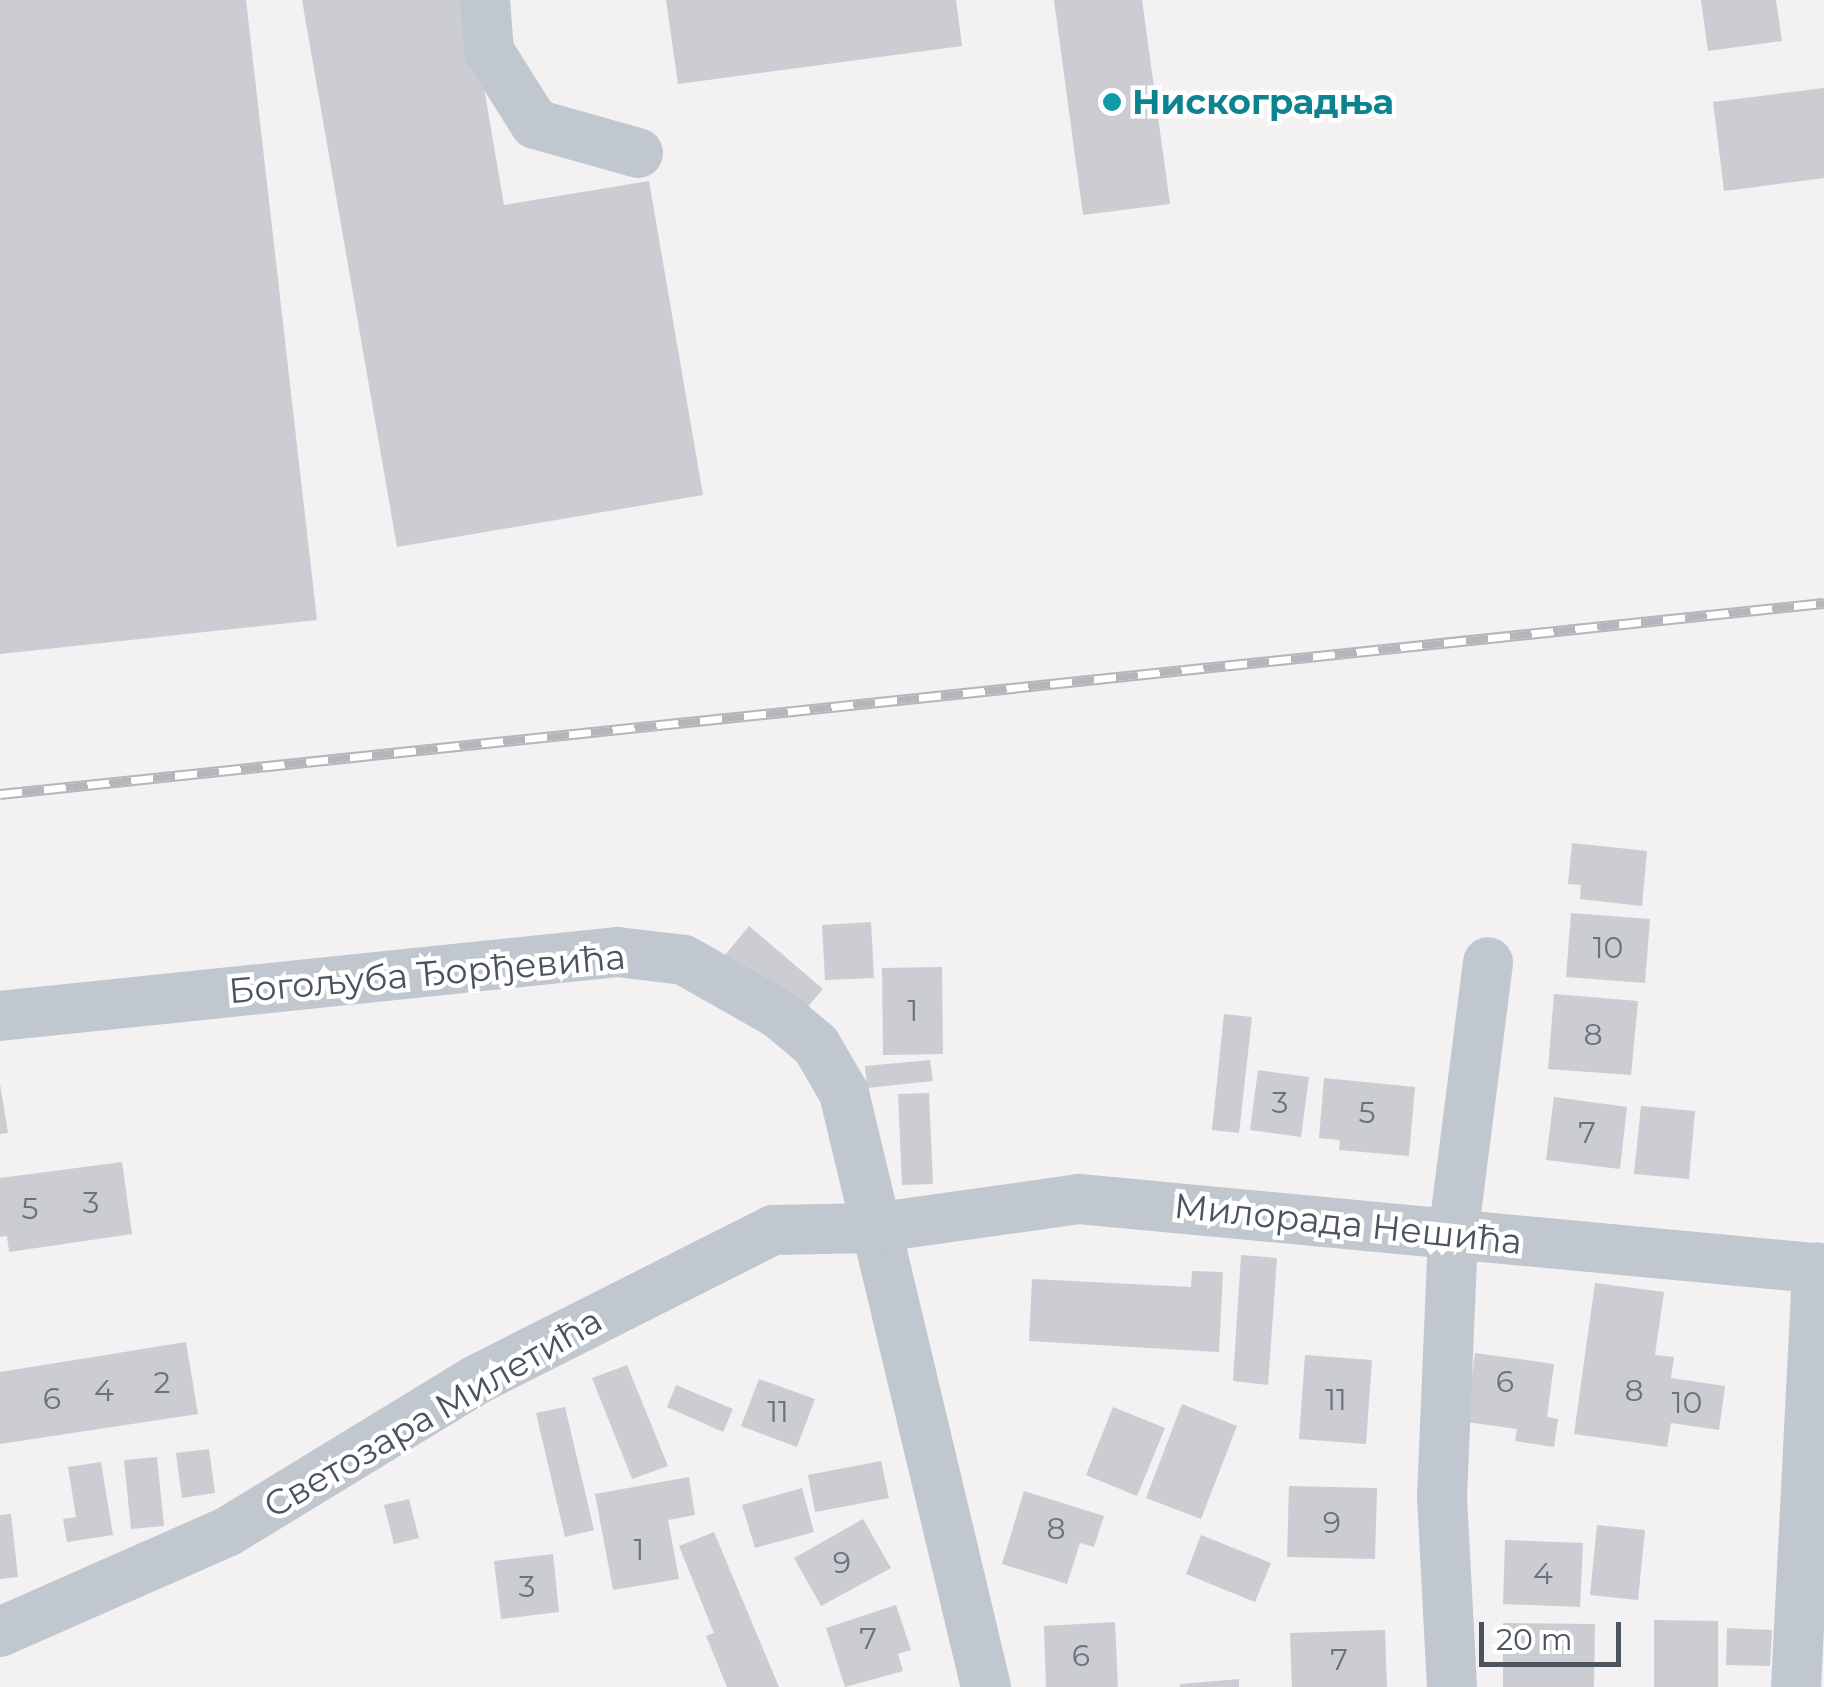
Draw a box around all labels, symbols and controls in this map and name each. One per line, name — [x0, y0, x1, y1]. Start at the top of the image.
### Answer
place label: Нискоградња — [1132, 81, 1394, 123]
marker: Нискоградња — [1101, 91, 1123, 113]
house number: 10 — [1593, 930, 1623, 966]
street label: Богољуба Ђорђевића — [227, 936, 627, 1012]
house number: 1 — [908, 993, 918, 1029]
house number: 8 — [1583, 1017, 1603, 1053]
house number: 3 — [1272, 1085, 1288, 1121]
house number: 5 — [1359, 1095, 1375, 1131]
house number: 7 — [1578, 1115, 1596, 1151]
house number: 3 — [83, 1185, 99, 1221]
street label: Милорада Нешића — [1172, 1185, 1524, 1263]
house number: 5 — [22, 1191, 38, 1227]
street label: Светозара Милетића — [257, 1299, 609, 1527]
house number: 6 — [1496, 1364, 1514, 1400]
house number: 2 — [153, 1365, 171, 1401]
house number: 4 — [94, 1373, 114, 1409]
house number: 8 — [1624, 1373, 1644, 1409]
house number: 6 — [43, 1381, 61, 1417]
house number: 11 — [1325, 1382, 1347, 1418]
house number: 10 — [1672, 1385, 1702, 1421]
house number: 11 — [767, 1394, 789, 1430]
house number: 9 — [1323, 1505, 1341, 1541]
house number: 8 — [1046, 1511, 1066, 1547]
house number: 1 — [634, 1532, 644, 1568]
house number: 9 — [833, 1545, 851, 1581]
house number: 4 — [1533, 1556, 1553, 1592]
house number: 3 — [519, 1569, 535, 1605]
scale bar — [1484, 1602, 1626, 1664]
house number: 7 — [859, 1621, 877, 1657]
text: 20 m — [1496, 1621, 1573, 1658]
house number: 6 — [1072, 1638, 1090, 1674]
house number: 7 — [1330, 1642, 1348, 1678]

